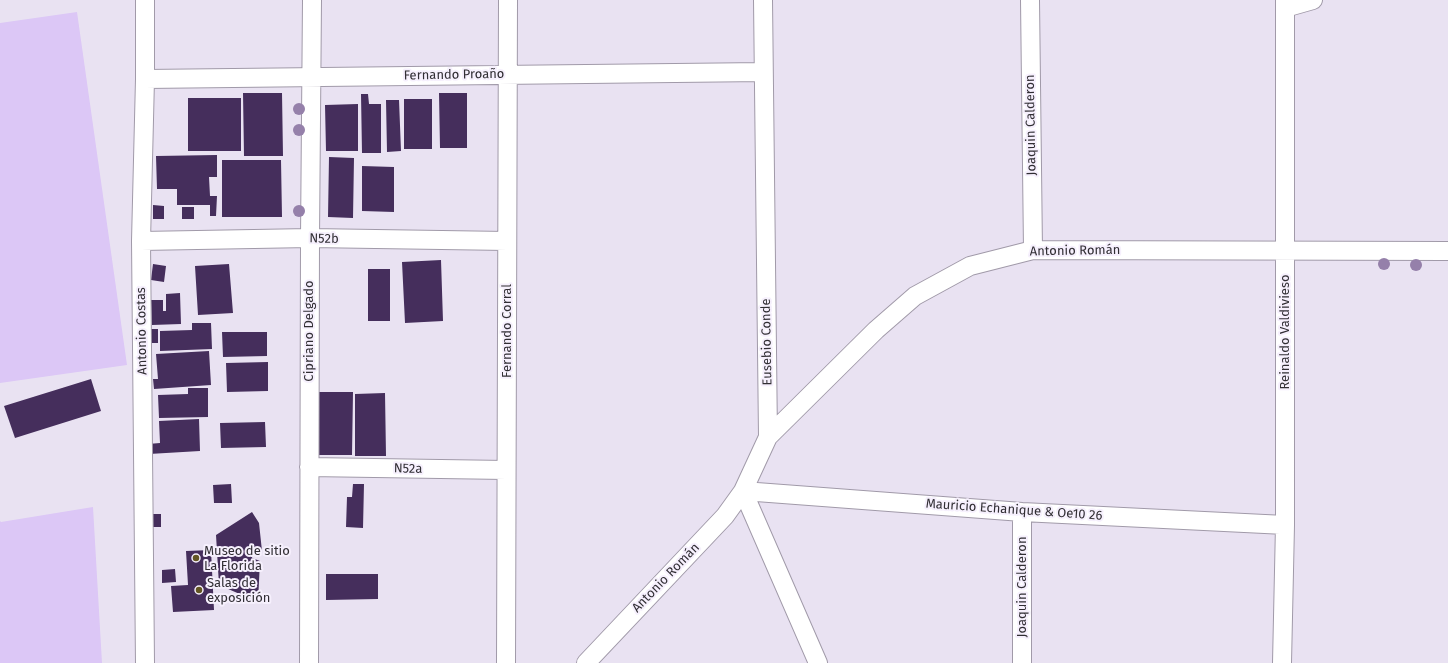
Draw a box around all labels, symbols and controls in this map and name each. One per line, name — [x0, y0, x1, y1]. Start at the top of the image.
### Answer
street label: Fernando Proaño — [403, 66, 505, 84]
street label: Joaquin Calderon — [1022, 74, 1040, 176]
street label: N52b — [309, 231, 339, 247]
street label: Antonio Román — [1030, 242, 1120, 260]
street label: Reinaldo Valdivieso — [1277, 274, 1293, 390]
street label: Cipriano Delgado — [301, 280, 317, 382]
street label: Fernando Corral — [499, 284, 515, 378]
street label: Antonio Costas — [133, 287, 151, 375]
street label: Eusebio Conde — [758, 298, 776, 386]
street label: N52a — [394, 461, 422, 477]
street label: Mauricio Echanique & Oe10 26 — [925, 496, 1103, 524]
street label: Joaquin Calderon — [1014, 536, 1030, 638]
street label: Antonio Román — [629, 540, 703, 616]
place label: Museo de sitio La Florida — [204, 543, 290, 574]
marker: Museo de sitio La Florida — [191, 553, 201, 563]
place label: Salas de exposición — [207, 575, 270, 606]
marker: Salas de exposición — [194, 585, 204, 595]

